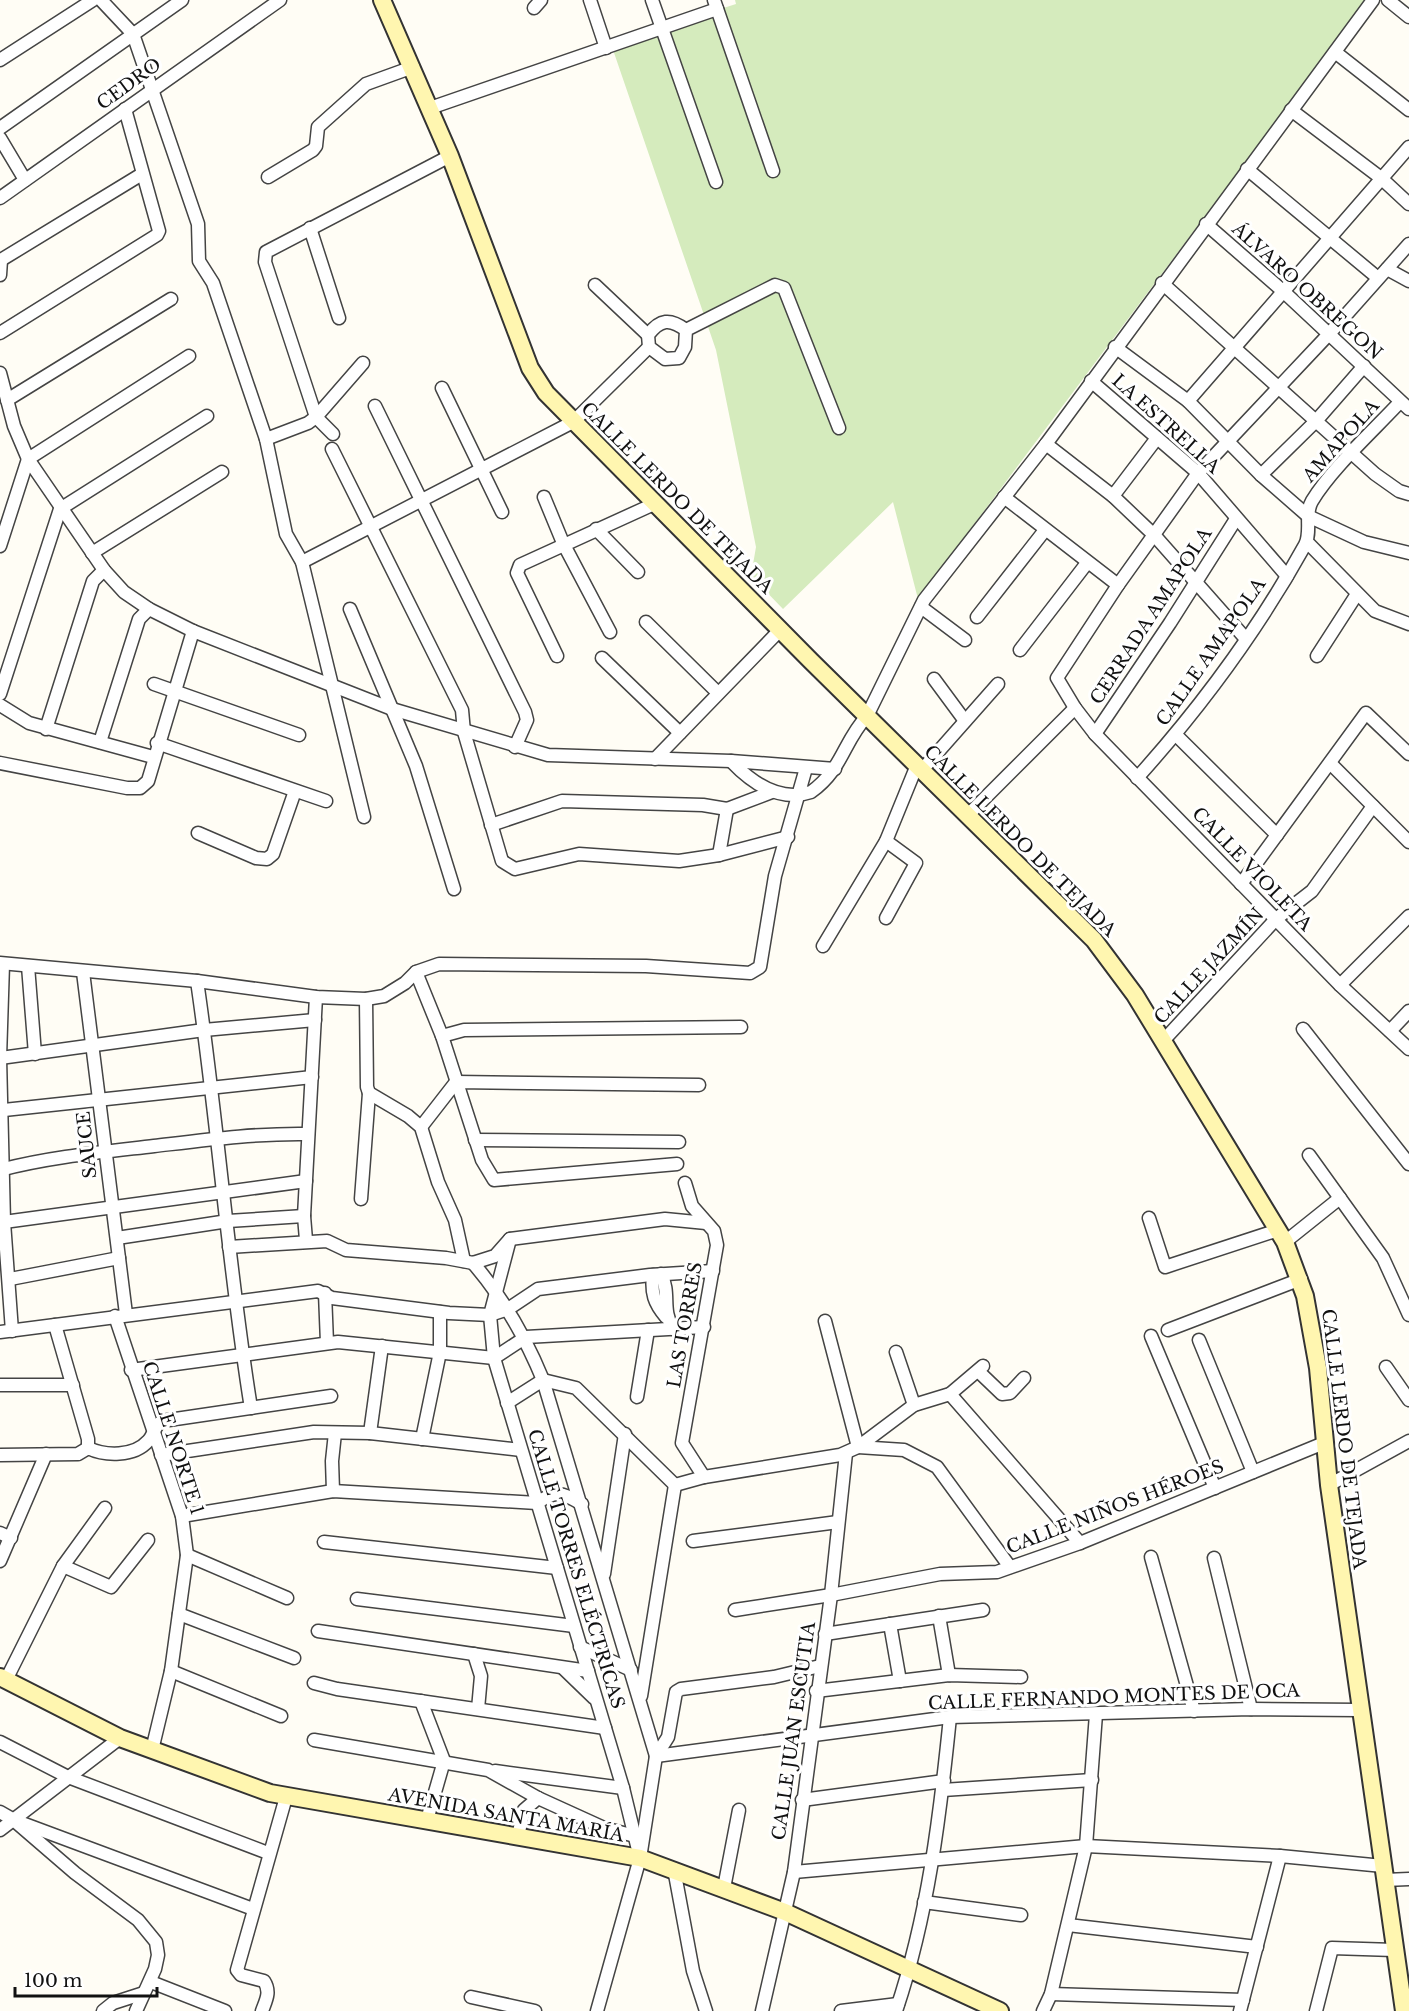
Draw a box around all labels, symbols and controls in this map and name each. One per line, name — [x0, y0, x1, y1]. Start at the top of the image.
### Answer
street label: CEDRO — [93, 53, 165, 115]
street label: ÁLVARO OBREGON — [1227, 216, 1387, 364]
street label: LA ESTRELLA — [1107, 370, 1225, 479]
street label: AMAPOLA — [1298, 394, 1385, 488]
street label: CALLE LERDO DE TEJADA — [577, 398, 778, 599]
street label: CERRADA AMAPOLA — [1086, 523, 1217, 709]
street label: CALLE AMAPOLA — [1152, 573, 1271, 730]
street label: CALLE LERDO DE TEJADA — [920, 741, 1121, 942]
street label: CALLE VIOLETA — [1187, 803, 1317, 936]
street label: CALLE JAZMÍN — [1149, 903, 1268, 1029]
street label: SAUCE — [73, 1110, 101, 1180]
street label: LAS TORRES — [663, 1260, 707, 1390]
street label: CALLE LERDO DE TEJADA — [1317, 1308, 1371, 1572]
street label: CALLE NORTE 1 — [138, 1359, 208, 1517]
street label: CALLE TORRES ELÉCTRICAS — [523, 1426, 630, 1711]
street label: CALLE NIÑOS HÉROES — [1002, 1453, 1227, 1559]
street label: CALLE JUAN ESCUTIA — [768, 1619, 820, 1842]
street label: CALLE FERNANDO MONTES DE OCA — [928, 1679, 1302, 1714]
street label: AVENIDA SANTA MARÍA — [385, 1782, 627, 1847]
scale bar — [15, 1960, 158, 1998]
text: 100 m — [24, 1970, 82, 1992]

